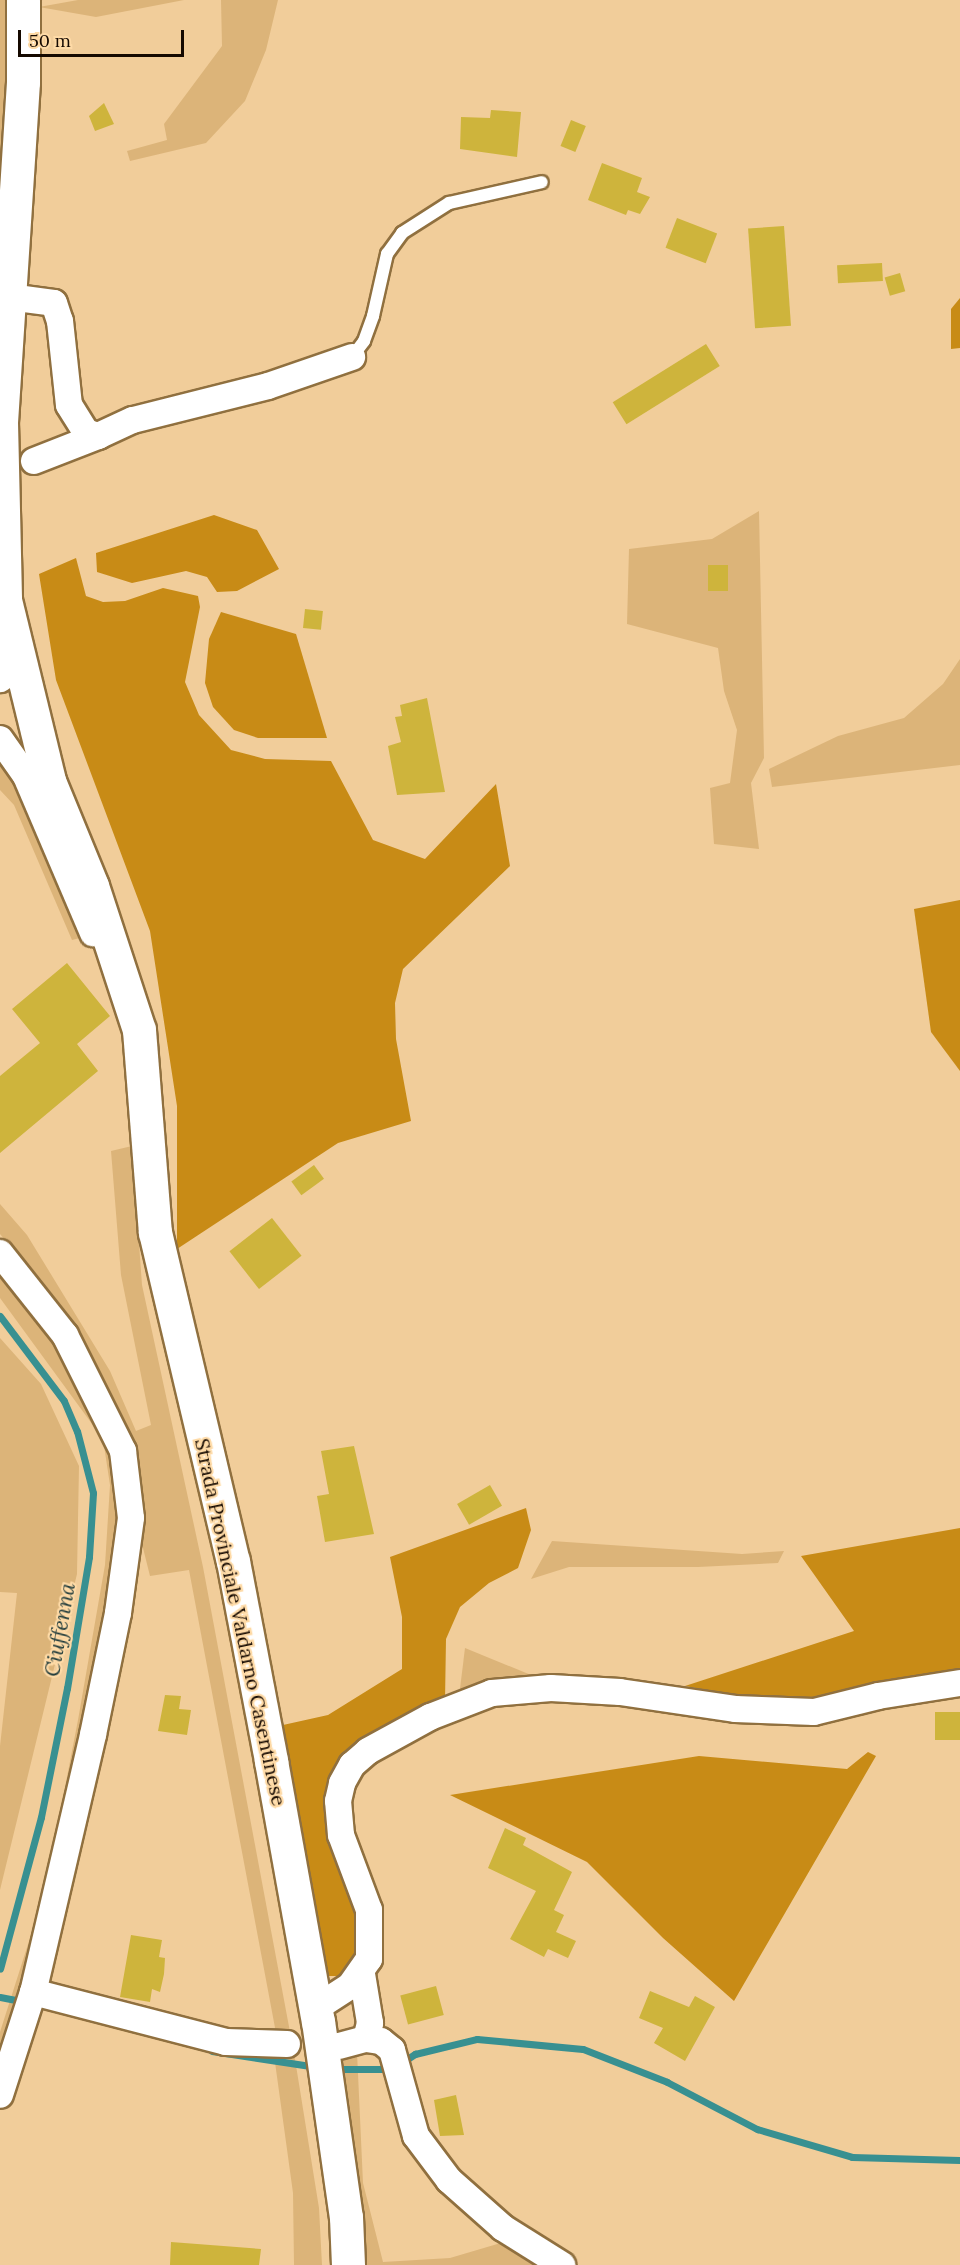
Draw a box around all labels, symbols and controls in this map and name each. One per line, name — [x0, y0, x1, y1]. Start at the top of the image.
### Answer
scale bar — [21, 18, 188, 56]
text: 50 m — [29, 29, 71, 52]
street label: Strada Provinciale Valdarno Casentinese — [190, 1436, 292, 1808]
water label: Ciuffenna — [39, 1581, 81, 1679]

